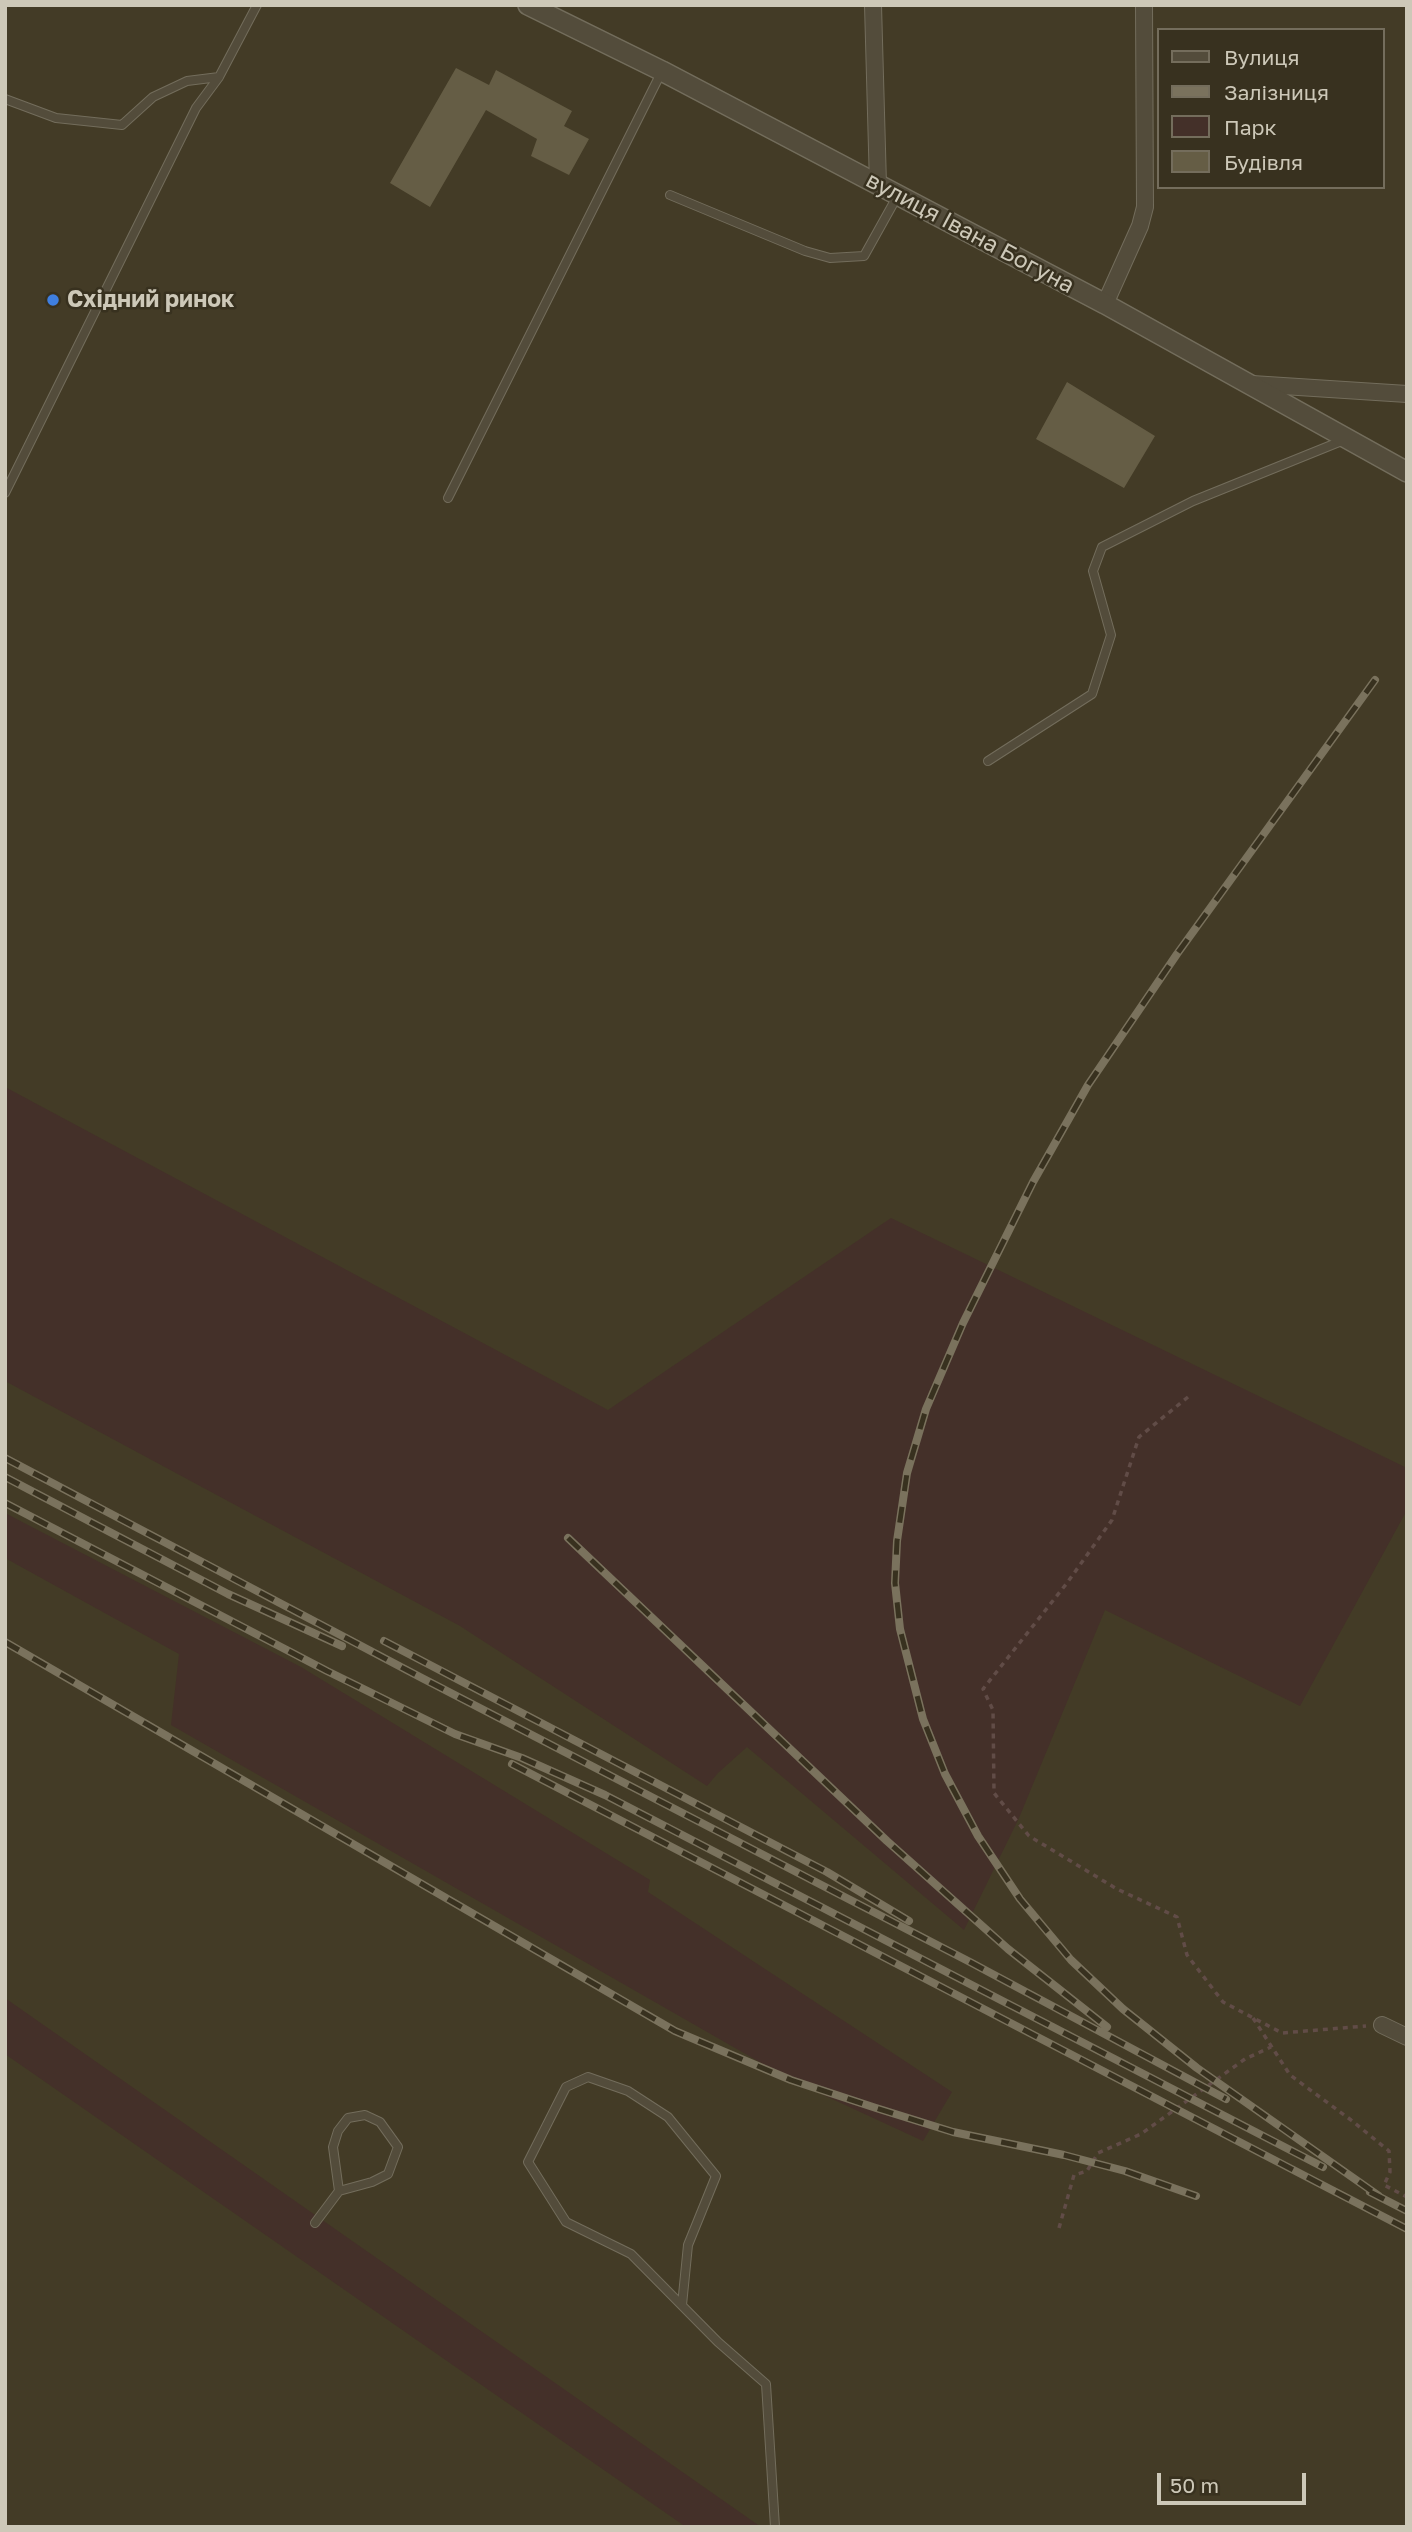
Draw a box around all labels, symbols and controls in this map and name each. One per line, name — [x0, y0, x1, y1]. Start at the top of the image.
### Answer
legend — [1156, 28, 1384, 189]
text: Вулиця — [1224, 44, 1300, 70]
text: Залізниця — [1224, 79, 1329, 105]
text: Парк — [1224, 114, 1277, 140]
text: Будівля — [1224, 149, 1303, 175]
street label: вулиця Івана Богуна — [861, 166, 1079, 300]
place label: Східний ринок — [67, 286, 234, 314]
marker: Східний ринок — [45, 292, 61, 308]
scale bar — [1160, 2458, 1309, 2502]
text: 50 m — [1170, 2472, 1219, 2498]

